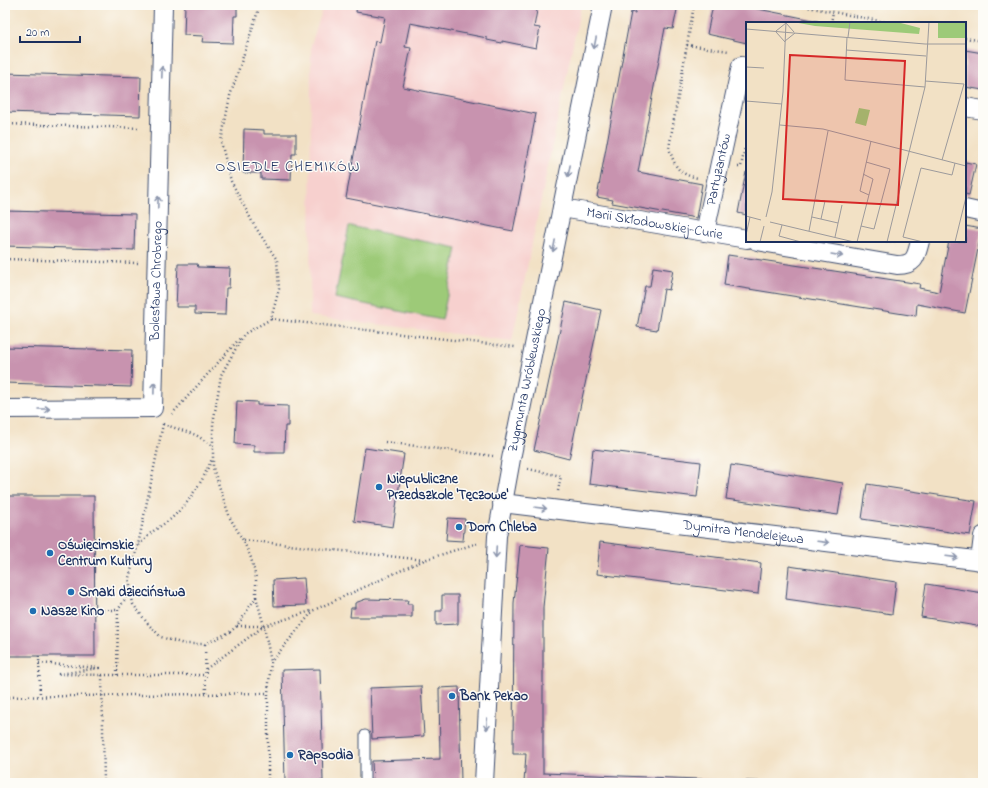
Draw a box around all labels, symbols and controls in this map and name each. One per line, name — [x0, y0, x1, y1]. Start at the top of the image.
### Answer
scale bar — [20, 18, 80, 44]
inset map — [746, 22, 966, 242]
text: 20 m — [26, 24, 49, 42]
one-way arrow — [591, 36, 599, 49]
one-way arrow — [158, 66, 165, 79]
street label: Partyzantów — [701, 131, 737, 207]
district label: OSIEDLE CHEMIKÓW — [216, 156, 360, 178]
one-way arrow — [565, 164, 573, 177]
one-way arrow — [154, 196, 162, 209]
street label: Marii Skłodowskiej-Curie — [585, 202, 725, 245]
street label: Bolesława Chrobrego — [144, 221, 169, 342]
one-way arrow — [550, 239, 558, 252]
one-way arrow — [830, 251, 843, 259]
street label: Zygmunta Wróblewskiego — [502, 306, 552, 454]
one-way arrow — [150, 382, 158, 395]
one-way arrow — [37, 405, 50, 413]
place label: Niepubliczne Przedszkole 'Tęczowe' — [387, 469, 509, 506]
marker: Niepubliczne Przedszkole 'Tęczowe' — [374, 482, 384, 492]
one-way arrow — [534, 504, 547, 512]
street label: Dymitra Mendelejewa — [680, 514, 805, 550]
place label: Dom Chleba — [466, 517, 537, 538]
marker: Dom Chleba — [454, 522, 464, 532]
place label: Oświęcimskie Centrum Kultury — [58, 535, 152, 574]
one-way arrow — [816, 538, 829, 546]
one-way arrow — [492, 545, 500, 558]
marker: Oświęcimskie Centrum Kultury — [45, 548, 55, 558]
one-way arrow — [945, 554, 958, 561]
place label: Smaki dzieciństwa — [79, 582, 186, 603]
marker: Smaki dzieciństwa — [66, 587, 76, 597]
place label: Nasze Kino — [41, 601, 104, 622]
marker: Nasze Kino — [28, 606, 38, 616]
place label: Bank Pekao — [459, 686, 528, 707]
marker: Bank Pekao — [447, 691, 457, 701]
one-way arrow — [484, 717, 491, 730]
place label: Rapsodia — [297, 745, 354, 766]
marker: Rapsodia — [285, 750, 295, 760]

